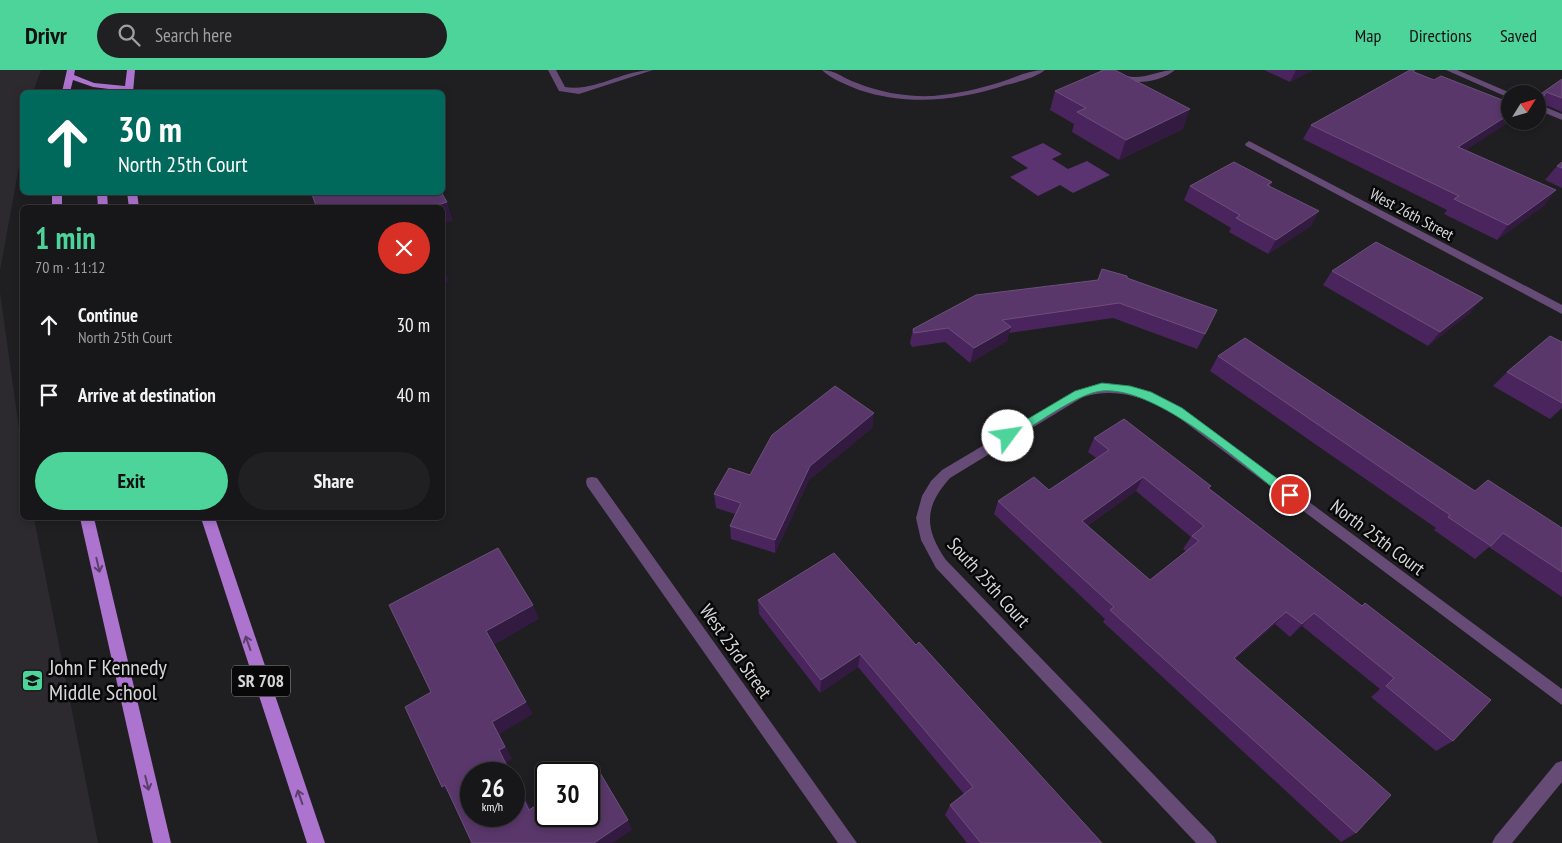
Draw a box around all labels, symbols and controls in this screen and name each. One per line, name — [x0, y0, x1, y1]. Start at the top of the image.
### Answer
search box — [97, 13, 447, 58]
text: Drivr — [25, 20, 67, 51]
icon: search — [115, 21, 143, 49]
text: Search here — [155, 23, 232, 47]
text: Map — [1355, 24, 1381, 47]
text: Directions — [1409, 24, 1472, 47]
text: Saved — [1500, 24, 1537, 47]
north arrow — [1501, 85, 1546, 130]
map controls — [1501, 85, 1546, 130]
text: 30 m — [118, 106, 182, 152]
icon: ahead — [35, 110, 100, 175]
text: North 25th Court — [118, 150, 248, 178]
street label: West 26th Street — [1367, 183, 1458, 245]
text: 1 min — [35, 218, 96, 257]
button: close — [378, 222, 430, 274]
text: 70 m · 11:12 — [35, 257, 106, 277]
text: Continue — [78, 303, 138, 327]
icon: ahead — [35, 311, 63, 339]
text: 30 m — [397, 313, 430, 337]
text: North 25th Court — [78, 327, 172, 347]
icon: arrive — [35, 381, 63, 409]
text: Arrive at destination — [78, 383, 216, 407]
text: 40 m — [397, 383, 430, 407]
position arrow — [981, 409, 1033, 461]
button: Exit — [35, 452, 228, 510]
button: Share — [238, 452, 430, 510]
pin — [1269, 474, 1311, 516]
icon: arrive — [1276, 481, 1304, 509]
street label: North 25th Court — [1326, 494, 1431, 581]
street label: South 25th Court — [942, 532, 1036, 632]
one-way arrow — [94, 557, 103, 573]
street label: West 23rd Street — [695, 599, 778, 703]
one-way arrow — [243, 636, 252, 651]
place label: John F Kennedy Middle School — [48, 653, 168, 706]
road number: SR 708 — [232, 666, 290, 696]
school or university icon: John F Kennedy Middle School — [21, 668, 45, 692]
speed limit sign: 30 — [535, 762, 600, 827]
text: 26 — [481, 772, 504, 804]
one-way arrow — [143, 775, 152, 791]
one-way arrow — [295, 790, 304, 805]
text: km/h — [482, 799, 503, 814]

